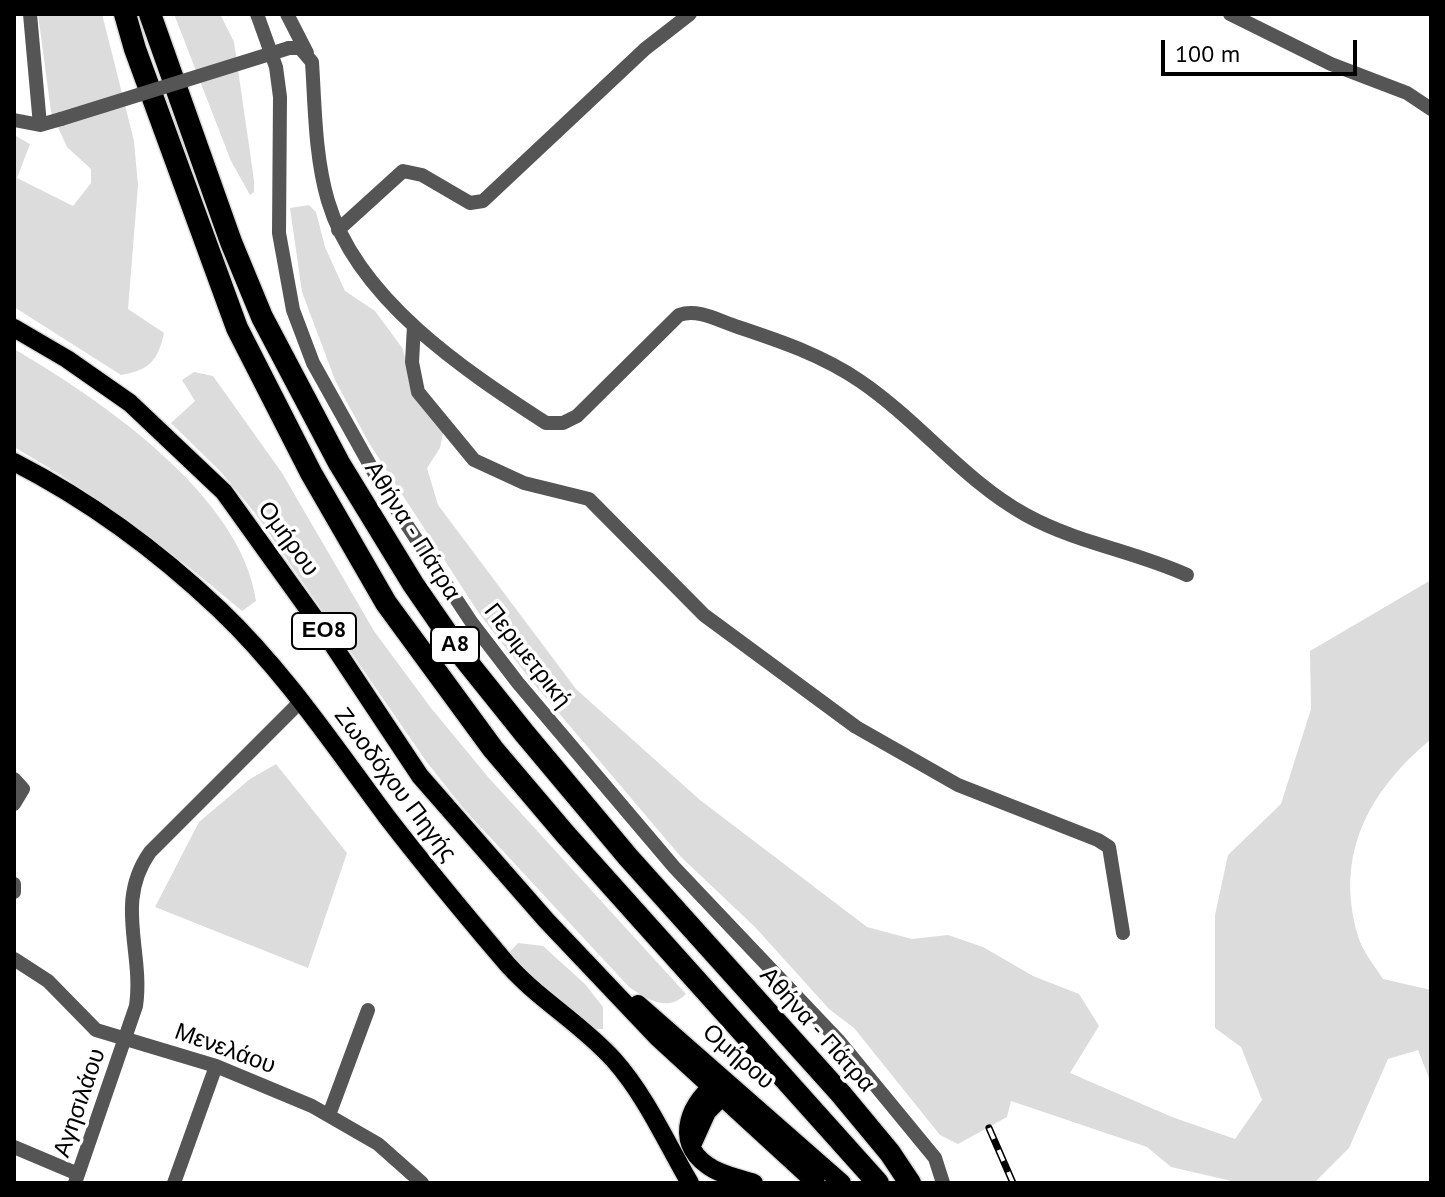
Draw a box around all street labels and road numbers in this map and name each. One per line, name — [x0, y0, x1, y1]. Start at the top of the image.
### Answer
street label: Αθήνα - Πάτρα — [358, 456, 466, 606]
street label: Ομήρου — [251, 496, 325, 582]
street label: Περιμετρική — [477, 598, 577, 714]
road number: ΕΟ8 — [292, 613, 356, 649]
road number: Α8 — [431, 627, 479, 663]
street label: Ζωοδόχου Πηγής — [328, 702, 462, 868]
street label: Αθήνα - Πάτρα — [753, 962, 881, 1098]
street label: Μενελάου — [171, 1017, 279, 1081]
street label: Ομήρου — [696, 1018, 780, 1096]
street label: Αγησιλάου — [48, 1045, 112, 1161]

